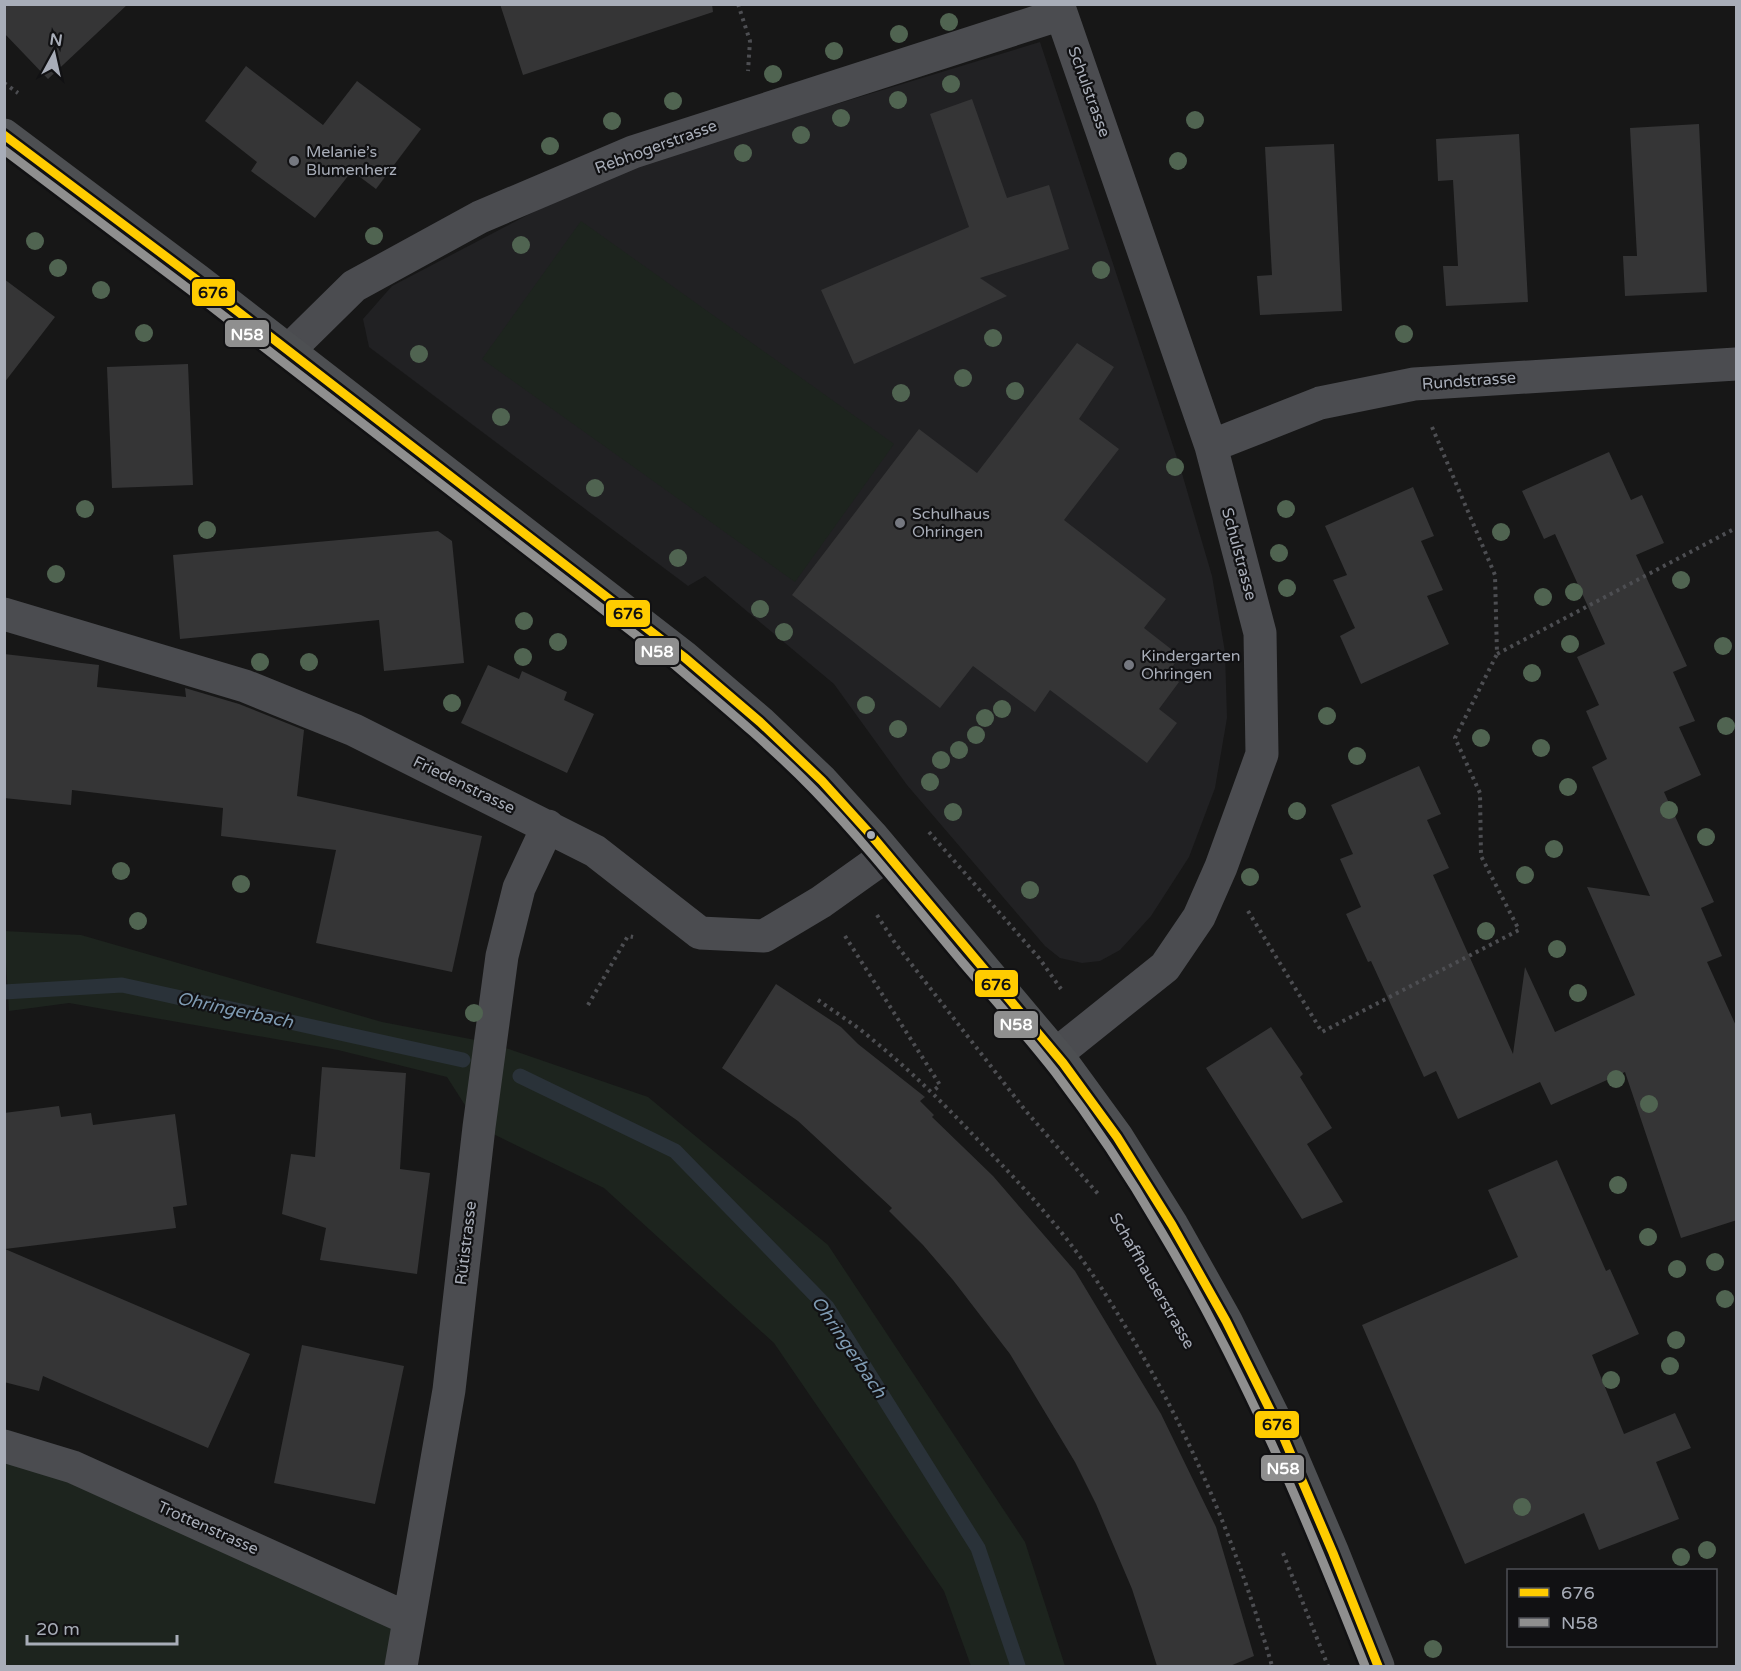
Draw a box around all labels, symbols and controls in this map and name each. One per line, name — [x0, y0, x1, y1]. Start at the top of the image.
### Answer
north arrow — [24, 24, 84, 84]
text: N — [48, 29, 64, 51]
street label: Schulstrasse — [1063, 44, 1115, 140]
street label: Rebhogerstrasse — [592, 116, 720, 178]
place label: Melanie’s Blumenherz — [306, 142, 397, 180]
marker: Melanie’s Blumenherz — [287, 154, 301, 168]
line badge: 676 — [191, 278, 236, 307]
text: 676 — [198, 283, 228, 303]
line badge: N58 — [224, 319, 270, 348]
text: N58 — [231, 325, 263, 345]
street label: Rundstrasse — [1421, 368, 1517, 394]
place label: Schulhaus Ohringen — [912, 504, 990, 542]
street label: Schulstrasse — [1217, 506, 1261, 602]
marker: Schulhaus Ohringen — [893, 516, 907, 530]
line badge: 676 — [605, 599, 651, 628]
text: 676 — [613, 604, 643, 624]
line badge: N58 — [634, 637, 680, 666]
text: N58 — [641, 642, 673, 662]
place label: Kindergarten Ohringen — [1141, 646, 1241, 684]
marker: Kindergarten Ohringen — [1122, 658, 1136, 672]
street label: Friedenstrasse — [410, 752, 518, 818]
unlabelled marker — [865, 829, 877, 841]
line badge: 676 — [974, 969, 1019, 998]
text: 676 — [981, 975, 1011, 995]
water label: Ohringerbach — [175, 987, 296, 1033]
line badge: N58 — [993, 1010, 1039, 1039]
text: N58 — [1000, 1015, 1032, 1035]
street label: Rütistrasse — [451, 1200, 481, 1286]
street label: Schaffhauserstrasse — [1105, 1209, 1199, 1353]
water label: Ohringerbach — [807, 1292, 892, 1403]
line badge: 676 — [1254, 1410, 1300, 1439]
text: 676 — [1262, 1415, 1292, 1435]
line badge: N58 — [1260, 1454, 1305, 1482]
text: N58 — [1267, 1459, 1299, 1479]
street label: Trottenstrasse — [154, 1497, 262, 1559]
legend — [1507, 1569, 1717, 1647]
text: 676 — [1561, 1582, 1595, 1604]
scale bar — [27, 1608, 177, 1646]
text: N58 — [1561, 1612, 1598, 1634]
text: 20 m — [36, 1618, 80, 1640]

